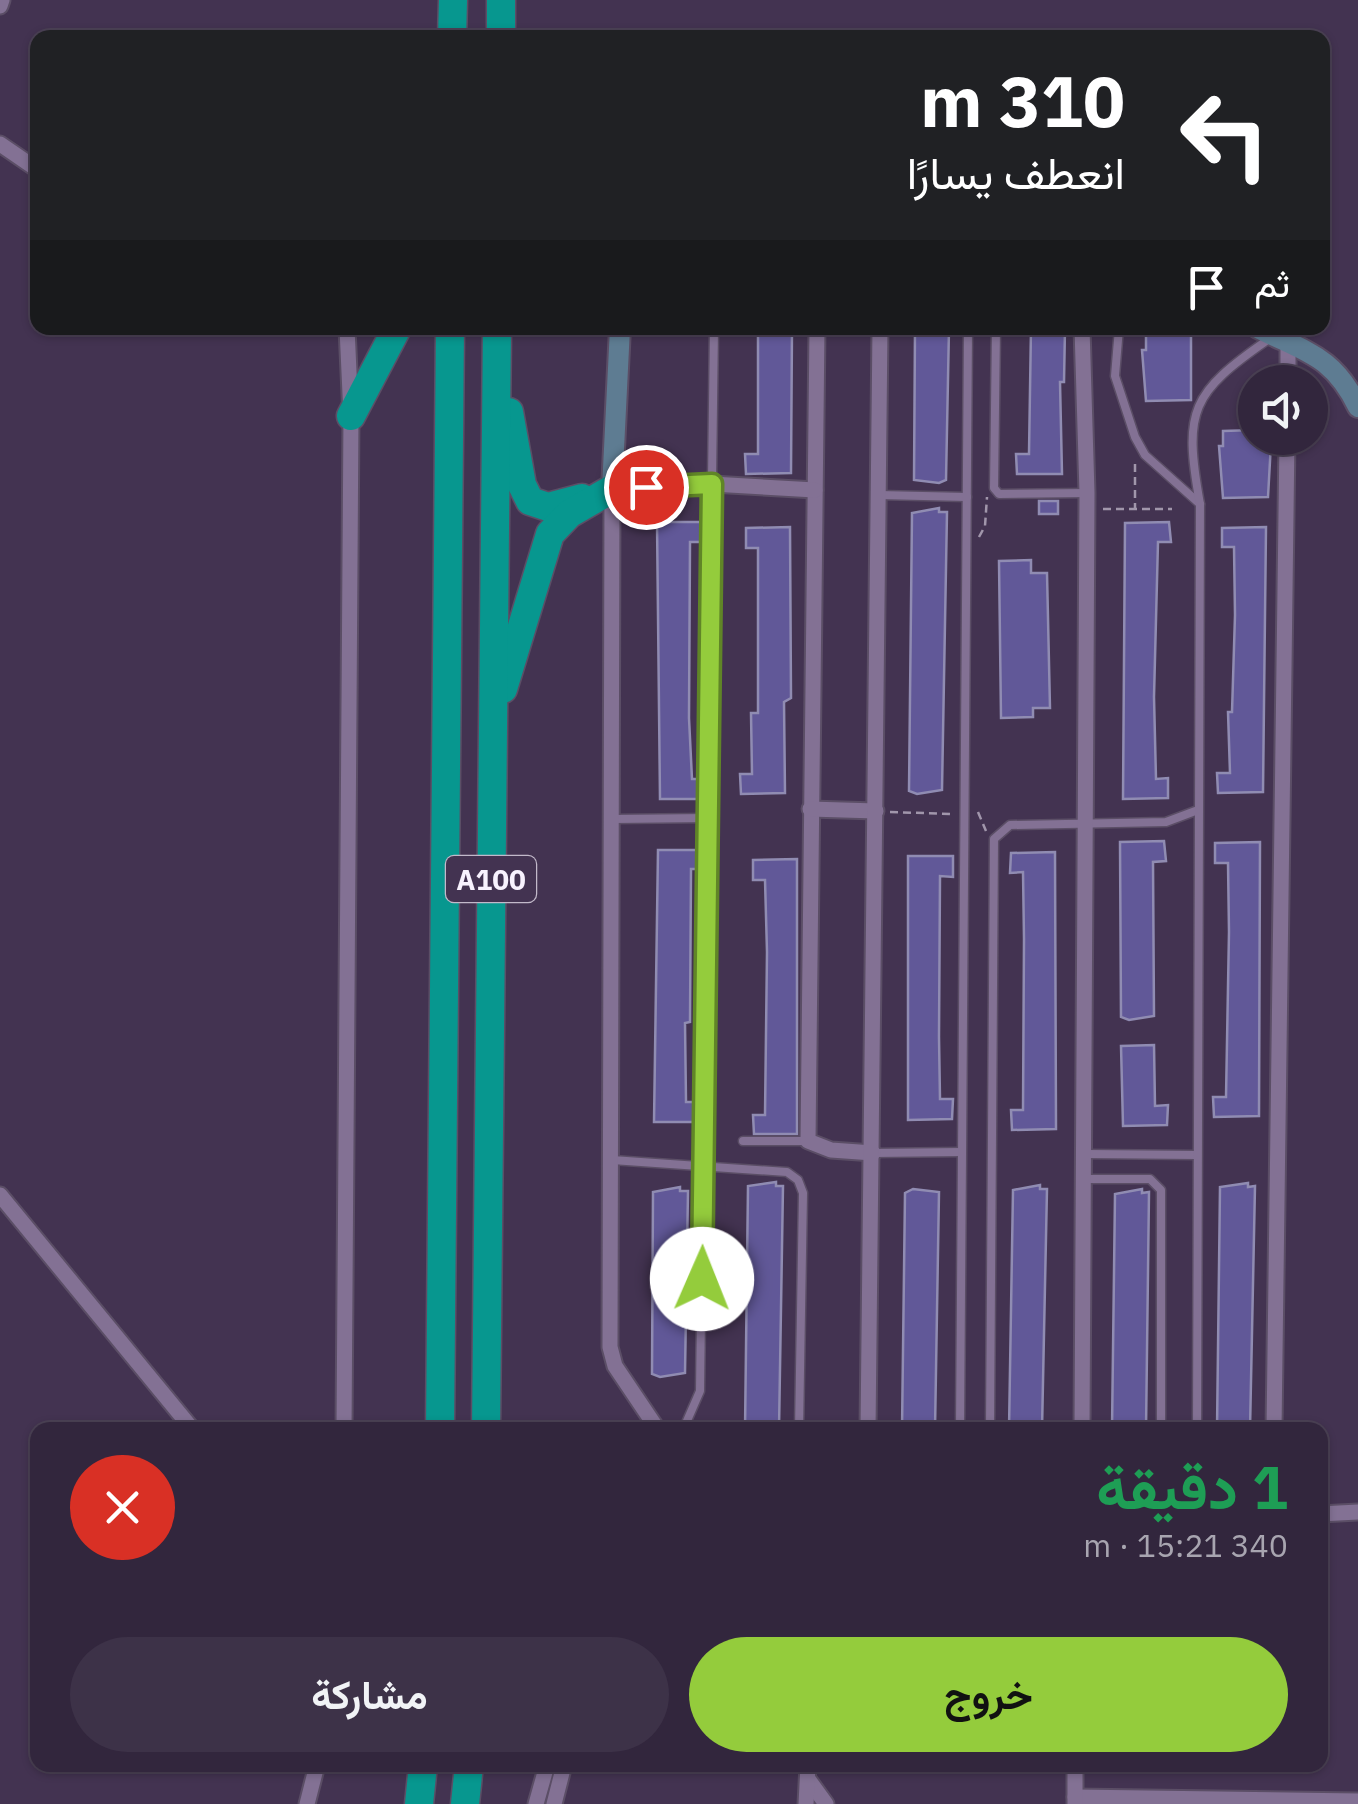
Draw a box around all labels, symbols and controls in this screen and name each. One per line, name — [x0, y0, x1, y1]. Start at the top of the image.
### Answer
text: 310 m — [920, 55, 1125, 146]
icon: left — [1160, 70, 1290, 200]
text: انعطف يسارًا — [907, 143, 1125, 201]
text: ثم — [1254, 258, 1290, 307]
icon: arrive — [1179, 260, 1234, 315]
map controls — [1238, 365, 1328, 455]
button: sound — [1238, 365, 1328, 455]
pin — [604, 445, 689, 530]
icon: arrive — [619, 460, 674, 515]
road number: A100 — [446, 856, 536, 902]
position arrow — [650, 1227, 754, 1331]
text: 1 دقيقة — [1096, 1447, 1288, 1526]
button: close — [70, 1455, 175, 1560]
text: 340 m · 15:21 — [1083, 1524, 1288, 1566]
button: مشاركة — [70, 1637, 669, 1752]
button: خروج — [689, 1637, 1288, 1752]

